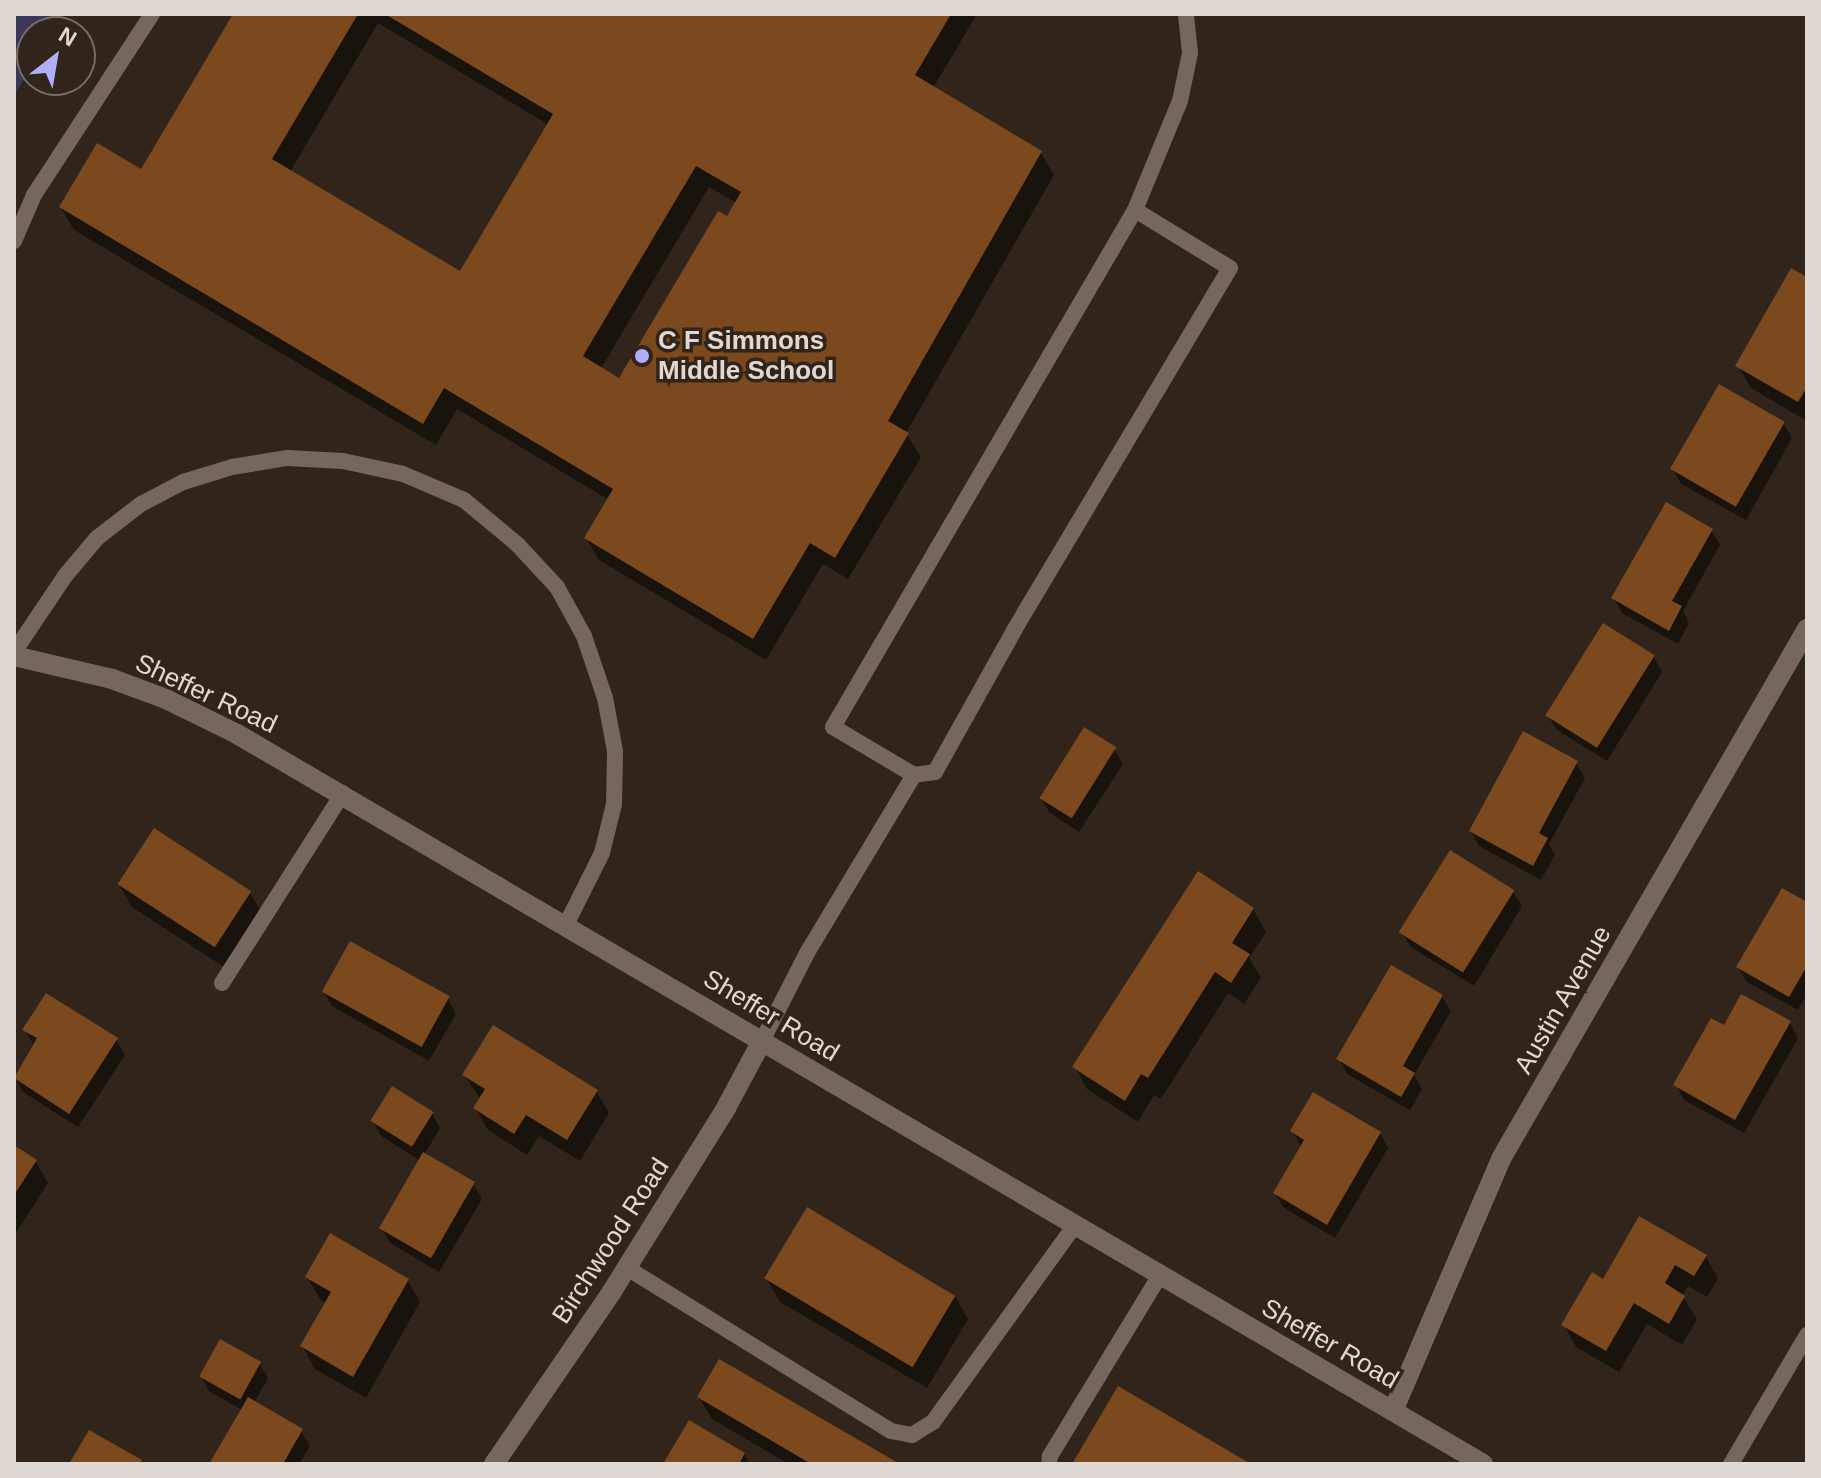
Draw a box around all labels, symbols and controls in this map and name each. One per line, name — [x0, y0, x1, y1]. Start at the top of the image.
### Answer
north arrow — [16, 16, 96, 96]
text: N — [54, 22, 81, 52]
place label: C F Simmons Middle School — [658, 325, 834, 386]
marker: C F Simmons Middle School — [633, 347, 651, 365]
street label: Sheffer Road — [130, 648, 282, 740]
street label: Austin Avenue — [1508, 920, 1618, 1080]
street label: Sheffer Road — [698, 963, 844, 1069]
street label: Birchwood Road — [546, 1153, 676, 1329]
street label: Sheffer Road — [1256, 1292, 1404, 1396]

